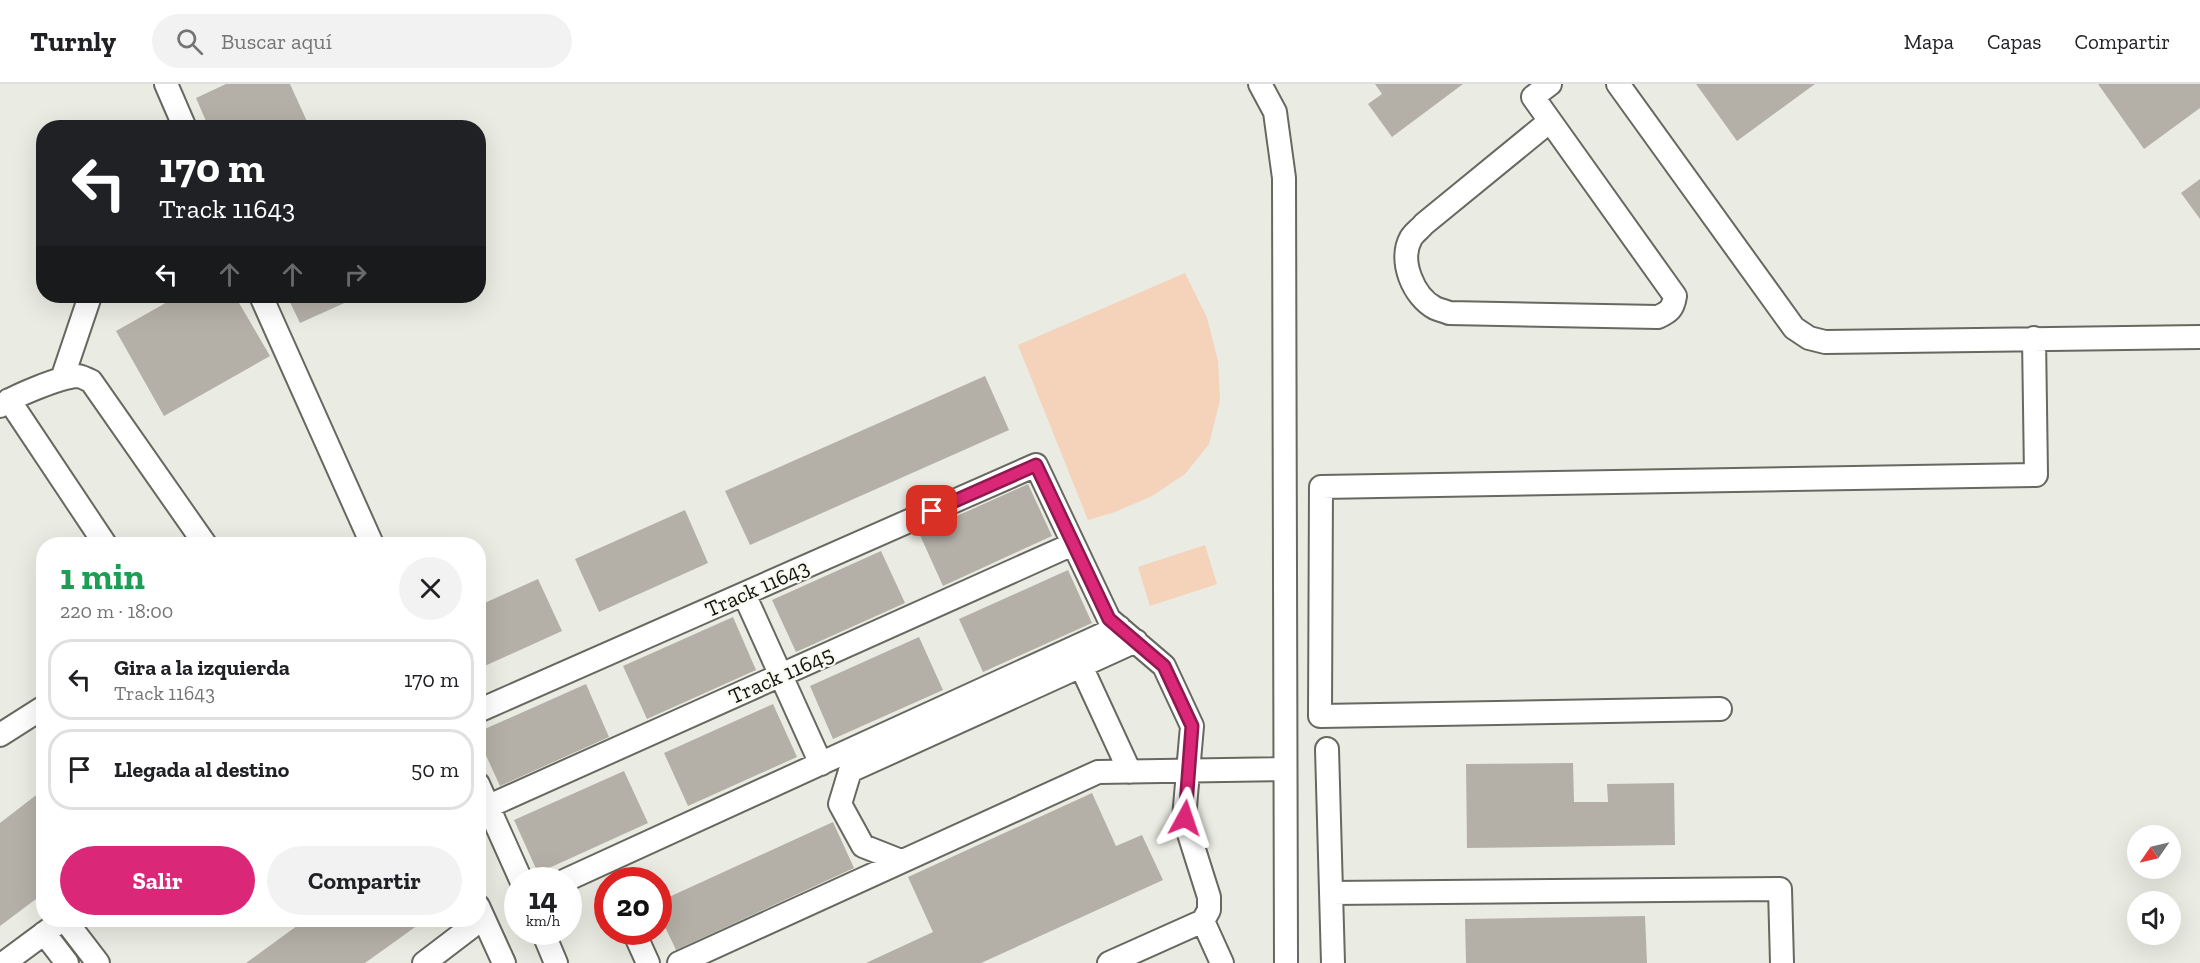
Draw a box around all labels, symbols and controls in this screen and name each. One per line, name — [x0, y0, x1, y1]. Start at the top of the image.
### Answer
search box — [152, 14, 572, 68]
text: Turnly — [30, 25, 116, 58]
icon: search — [173, 25, 206, 58]
text: Buscar aquí — [221, 28, 332, 55]
text: Mapa — [1904, 29, 1954, 54]
text: Capas — [1987, 29, 2042, 54]
text: Compartir — [2075, 29, 2170, 54]
text: 170 m — [159, 142, 265, 193]
icon: left — [60, 144, 138, 222]
text: Track 11643 — [159, 193, 295, 225]
icon: left — [150, 258, 183, 291]
icon: ahead — [213, 258, 246, 291]
icon: ahead — [276, 258, 309, 291]
icon: right — [339, 258, 372, 291]
pin — [906, 485, 957, 536]
icon: arrive — [915, 494, 948, 527]
street label: Track 11643 — [701, 553, 813, 623]
text: 1 min — [60, 555, 145, 598]
button: close — [399, 557, 462, 620]
text: 220 m · 18:00 — [60, 599, 173, 623]
street label: Track 11645 — [725, 640, 837, 710]
text: Gira a la izquierda — [114, 654, 290, 681]
icon: left — [63, 663, 96, 696]
text: 170 m — [404, 666, 459, 693]
text: Track 11643 — [114, 681, 215, 705]
icon: arrive — [63, 753, 96, 786]
text: Llegada al destino — [114, 756, 289, 783]
text: 50 m — [411, 756, 459, 783]
position arrow — [1153, 786, 1217, 850]
north arrow — [2127, 825, 2181, 879]
map controls — [2127, 825, 2181, 945]
button: Salir — [60, 846, 255, 915]
button: Compartir — [267, 846, 462, 915]
speed limit sign: 20 — [594, 867, 672, 945]
text: 14 — [528, 881, 558, 917]
button: sound — [2127, 891, 2181, 945]
text: km/h — [526, 912, 560, 930]

